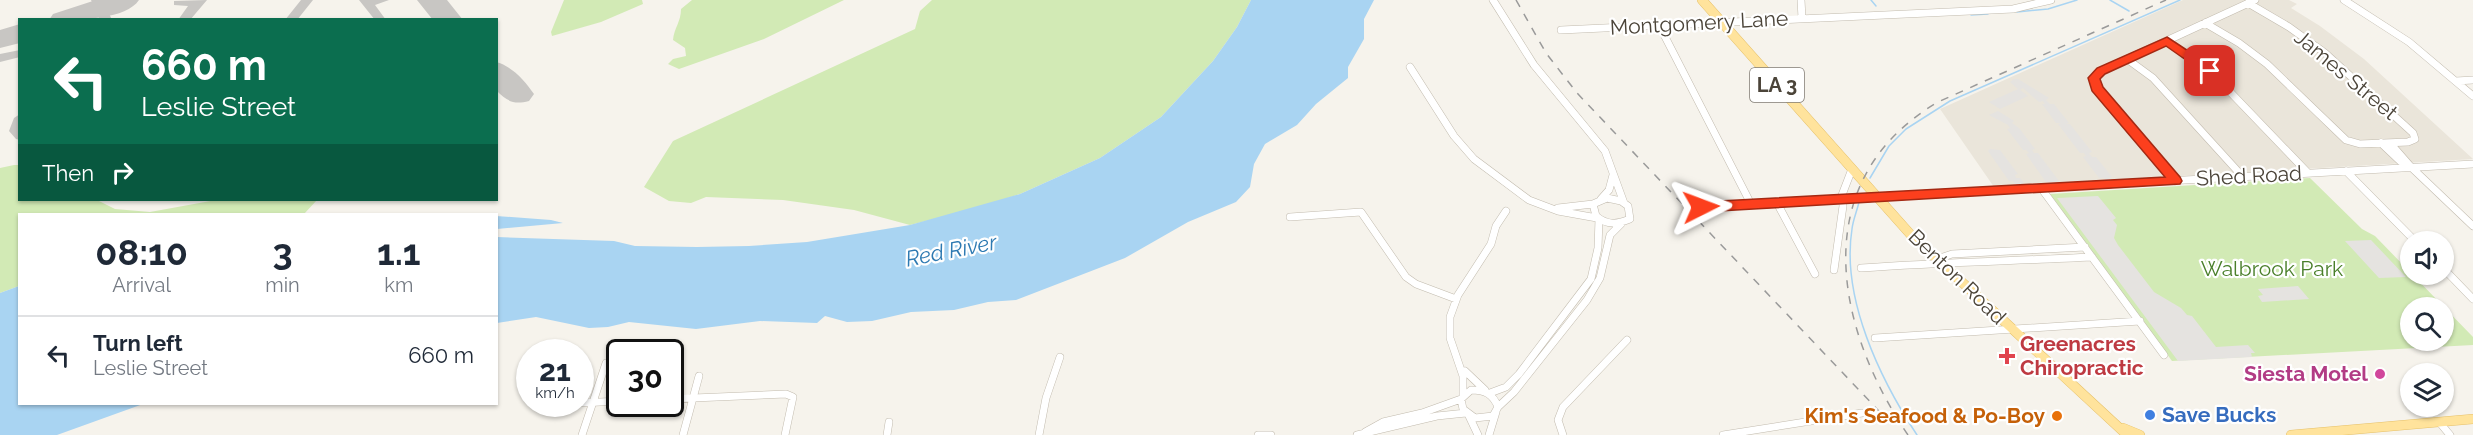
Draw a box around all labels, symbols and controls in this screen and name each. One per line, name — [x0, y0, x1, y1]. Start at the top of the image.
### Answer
street label: Montgomery Lane — [1609, 5, 1789, 40]
street label: James Street — [2290, 24, 2403, 125]
text: 660 m — [141, 41, 267, 90]
icon: left — [42, 42, 120, 120]
pin — [2184, 45, 2235, 96]
icon: arrive — [2193, 54, 2226, 87]
road number: LA 3 — [1750, 68, 1804, 102]
text: Leslie Street — [141, 91, 296, 122]
icon: right — [106, 156, 139, 189]
text: Then — [42, 160, 94, 186]
street label: Shed Road — [2195, 160, 2303, 191]
position arrow — [1669, 175, 1733, 239]
street label: Benton Road — [1903, 224, 2011, 329]
water label: Red River — [903, 228, 1000, 272]
text: 08:10 — [95, 231, 188, 273]
text: 3 — [272, 231, 293, 273]
text: 1.1 — [377, 231, 421, 273]
map controls — [2400, 231, 2454, 417]
button: sound — [2400, 231, 2454, 285]
park label: Walbrook Park — [2201, 256, 2343, 281]
text: Arrival — [112, 273, 171, 297]
text: min — [265, 273, 300, 297]
text: km — [384, 273, 413, 297]
button: search — [2400, 297, 2454, 351]
text: Turn left — [93, 330, 183, 356]
place label: Greenacres Chiropractic — [2020, 331, 2144, 380]
icon: left — [42, 339, 75, 372]
speed limit sign: 30 — [606, 339, 684, 417]
text: 660 m — [408, 342, 474, 368]
marker: Greenacres Chiropractic — [1998, 347, 2016, 365]
text: 21 — [539, 353, 571, 388]
text: Leslie Street — [93, 356, 208, 380]
place label: Siesta Motel — [2244, 361, 2368, 386]
button: layers — [2400, 363, 2454, 417]
marker: Siesta Motel — [2373, 367, 2387, 381]
text: km/h — [535, 384, 575, 402]
place label: Save Bucks — [2162, 402, 2276, 427]
place label: Kim's Seafood & Po-Boy — [1805, 403, 2045, 428]
marker: Save Bucks — [2143, 408, 2157, 422]
marker: Kim's Seafood & Po-Boy — [2050, 409, 2064, 423]

